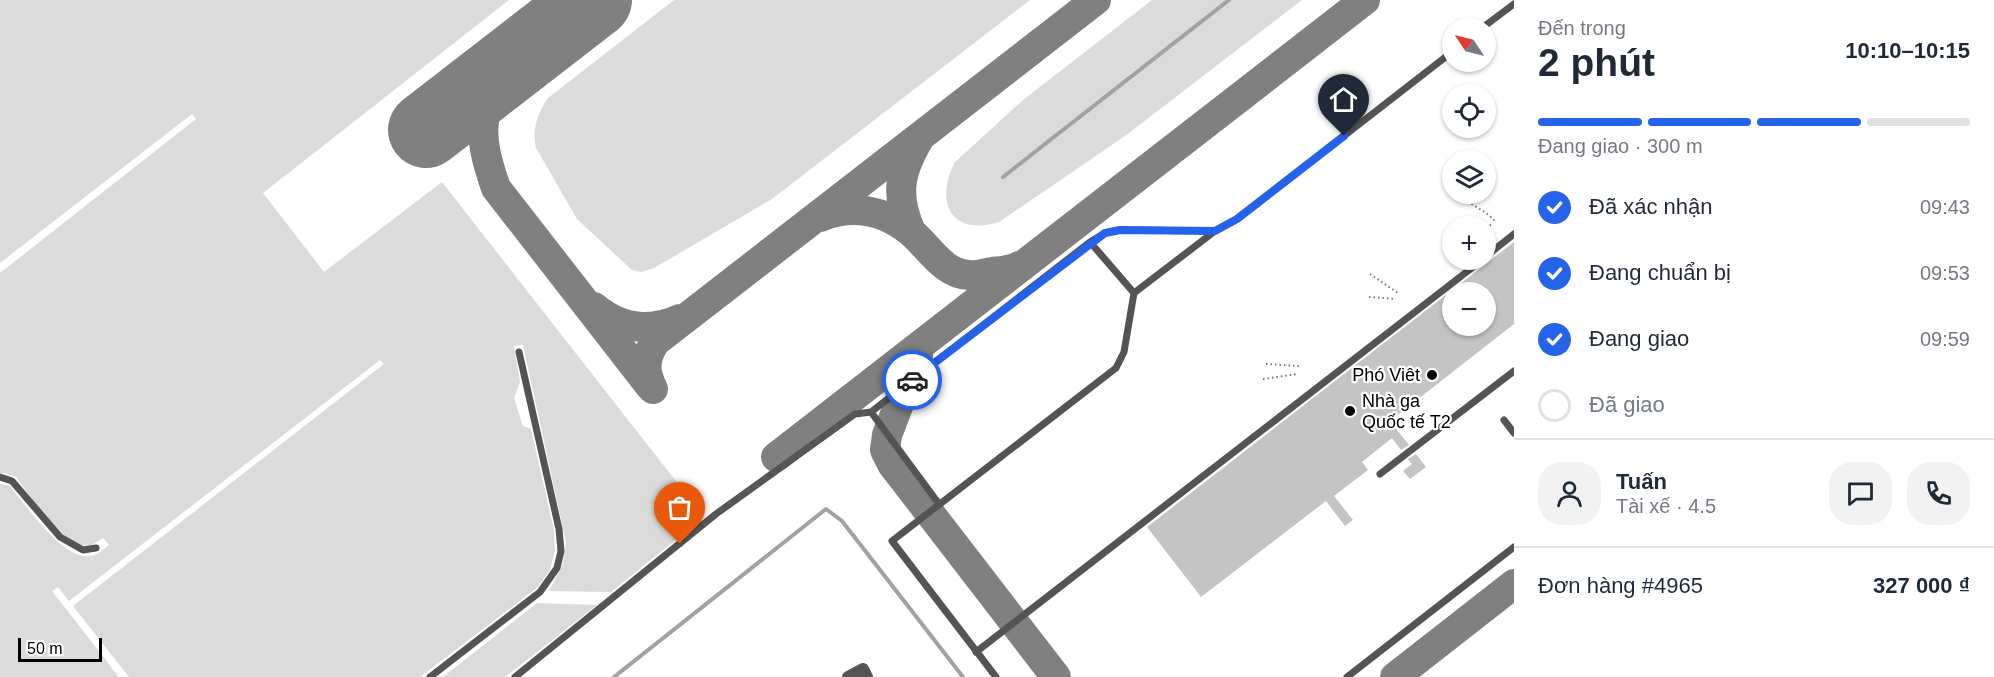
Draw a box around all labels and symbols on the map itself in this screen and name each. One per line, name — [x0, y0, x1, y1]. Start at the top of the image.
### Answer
north arrow — [1442, 18, 1496, 72]
pin — [1318, 74, 1369, 136]
courier — [882, 350, 942, 410]
place label: Phó Viêt — [1352, 365, 1420, 385]
marker: Phó Viêt — [1425, 368, 1439, 382]
place label: Nhà ga Quốc tế T2 — [1362, 391, 1451, 432]
marker: Nhà ga Quốc tế T2 — [1343, 404, 1357, 418]
pin — [654, 482, 705, 544]
scale bar — [18, 635, 102, 662]

